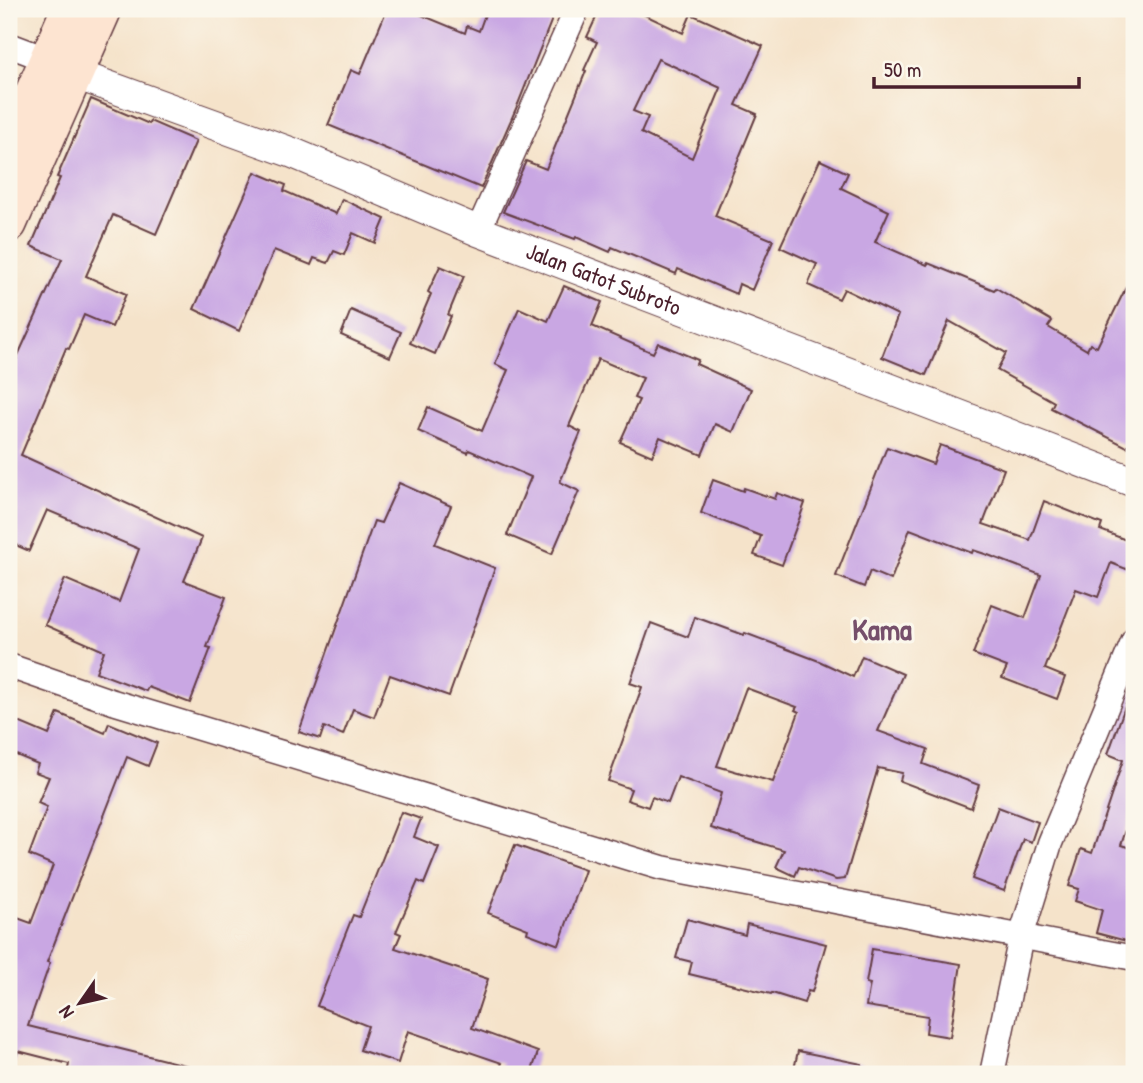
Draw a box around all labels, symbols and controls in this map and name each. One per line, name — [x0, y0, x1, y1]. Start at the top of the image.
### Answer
scale bar — [874, 46, 1078, 90]
text: 50 m — [884, 55, 921, 84]
street label: Jalan Gatot Subroto — [522, 235, 686, 322]
district label: Kama — [852, 609, 912, 649]
north arrow — [46, 968, 116, 1038]
text: N — [52, 1001, 80, 1024]

